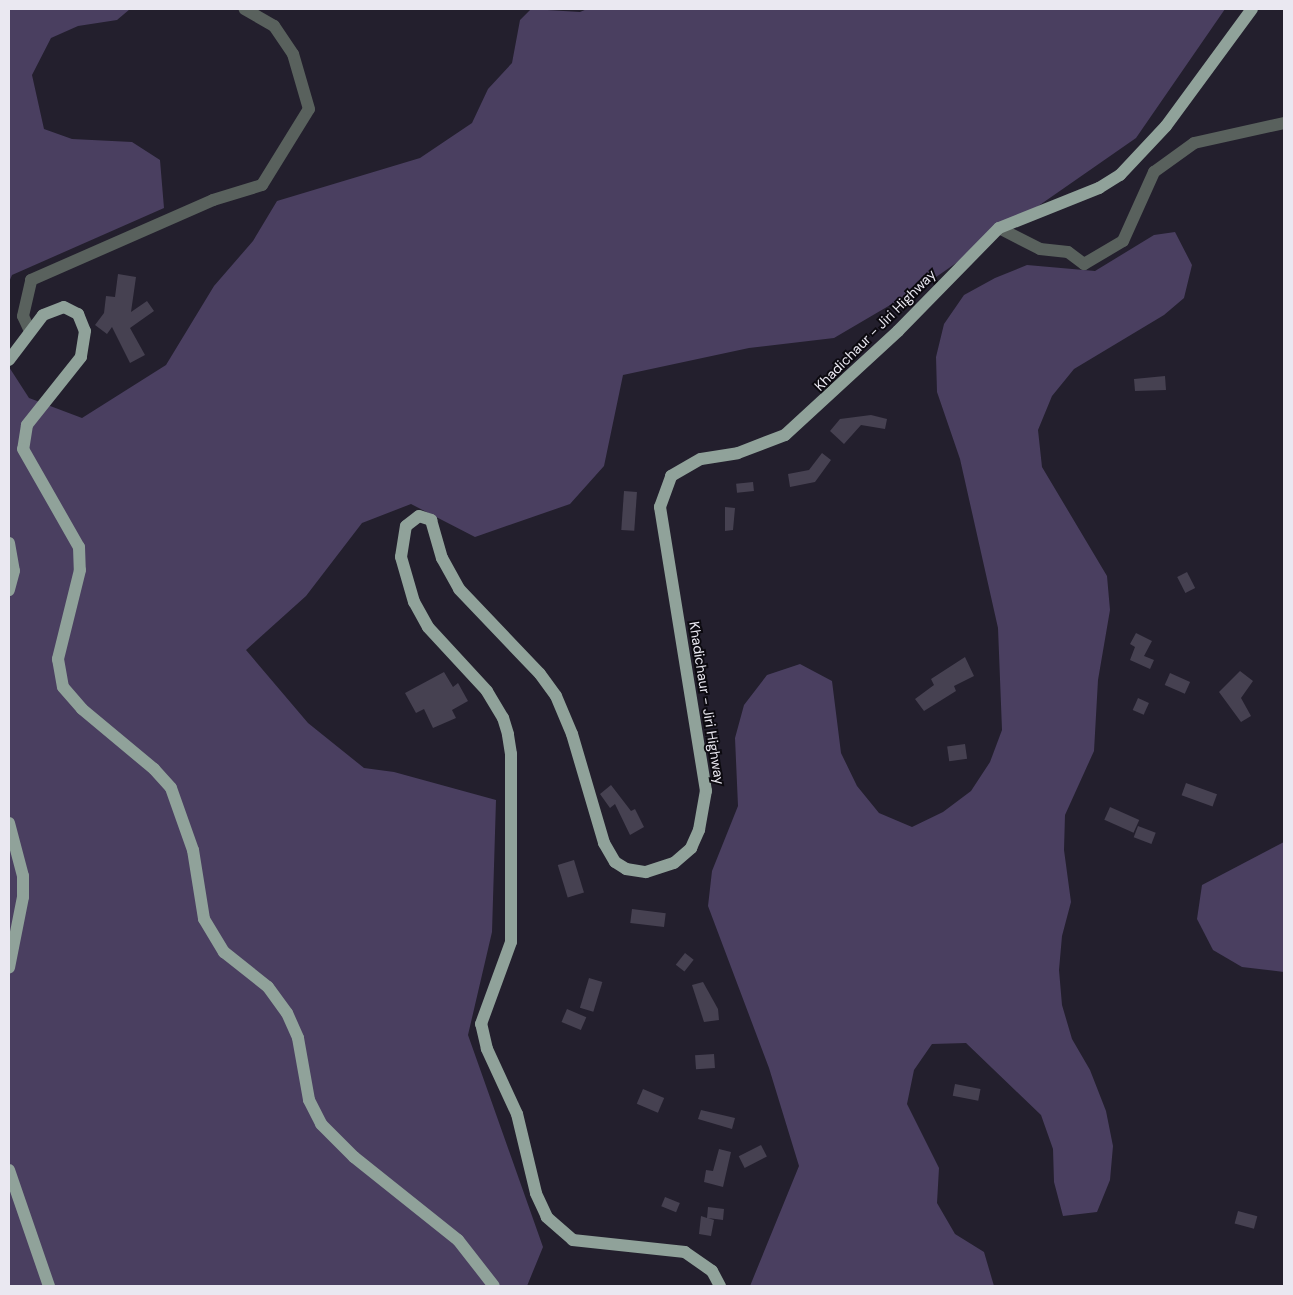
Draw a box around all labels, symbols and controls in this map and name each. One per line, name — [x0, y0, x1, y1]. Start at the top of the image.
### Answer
street label: Khadichaur - Jiri Highway — [811, 266, 939, 394]
street label: Khadichaur - Jiri Highway — [686, 620, 728, 786]

